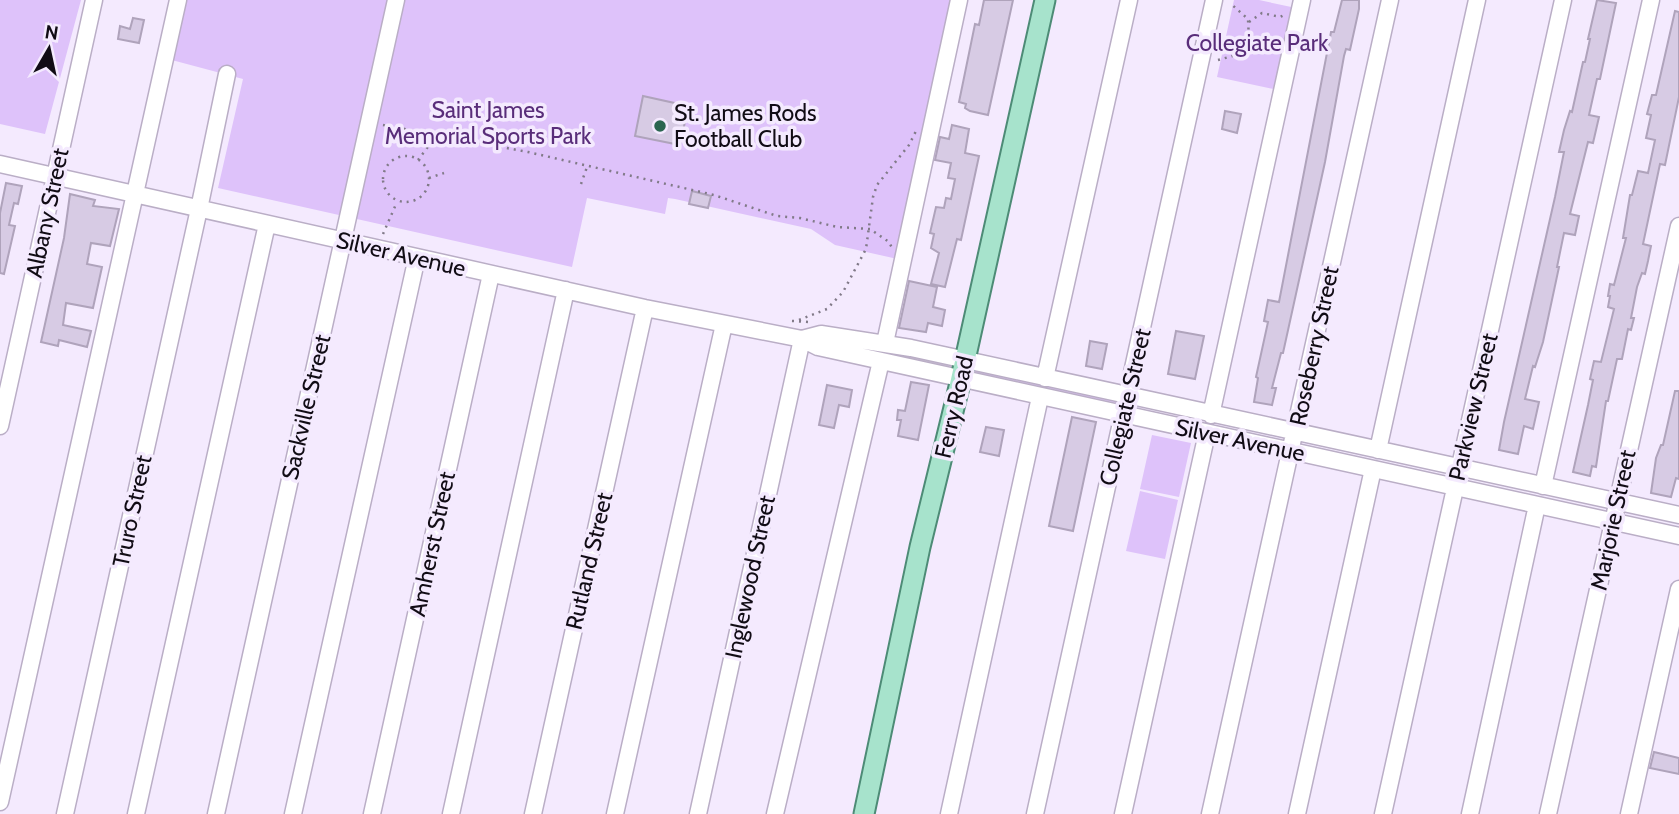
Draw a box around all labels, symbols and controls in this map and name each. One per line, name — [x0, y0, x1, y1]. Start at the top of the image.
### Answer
north arrow — [14, 14, 84, 84]
text: N — [43, 20, 60, 45]
park label: Collegiate Park — [1186, 29, 1329, 57]
park label: Saint James Memorial Sports Park — [385, 96, 592, 150]
place label: St. James Rods Football Club — [674, 99, 816, 153]
marker: St. James Rods Football Club — [652, 118, 668, 134]
street label: Albany Street — [20, 145, 74, 280]
street label: Silver Avenue — [334, 226, 469, 283]
street label: Roseberry Street — [1283, 263, 1345, 428]
street label: Collegiate Street — [1093, 326, 1157, 488]
street label: Parkview Street — [1442, 330, 1504, 483]
street label: Sackville Street — [276, 331, 336, 482]
street label: Ferry Road — [929, 353, 979, 461]
street label: Silver Avenue — [1173, 413, 1308, 467]
street label: Marjorie Street — [1584, 447, 1642, 593]
street label: Truro Street — [107, 452, 158, 569]
street label: Amherst Street — [403, 469, 461, 619]
street label: Rutland Street — [560, 490, 618, 632]
street label: Inglewood Street — [719, 493, 781, 661]

